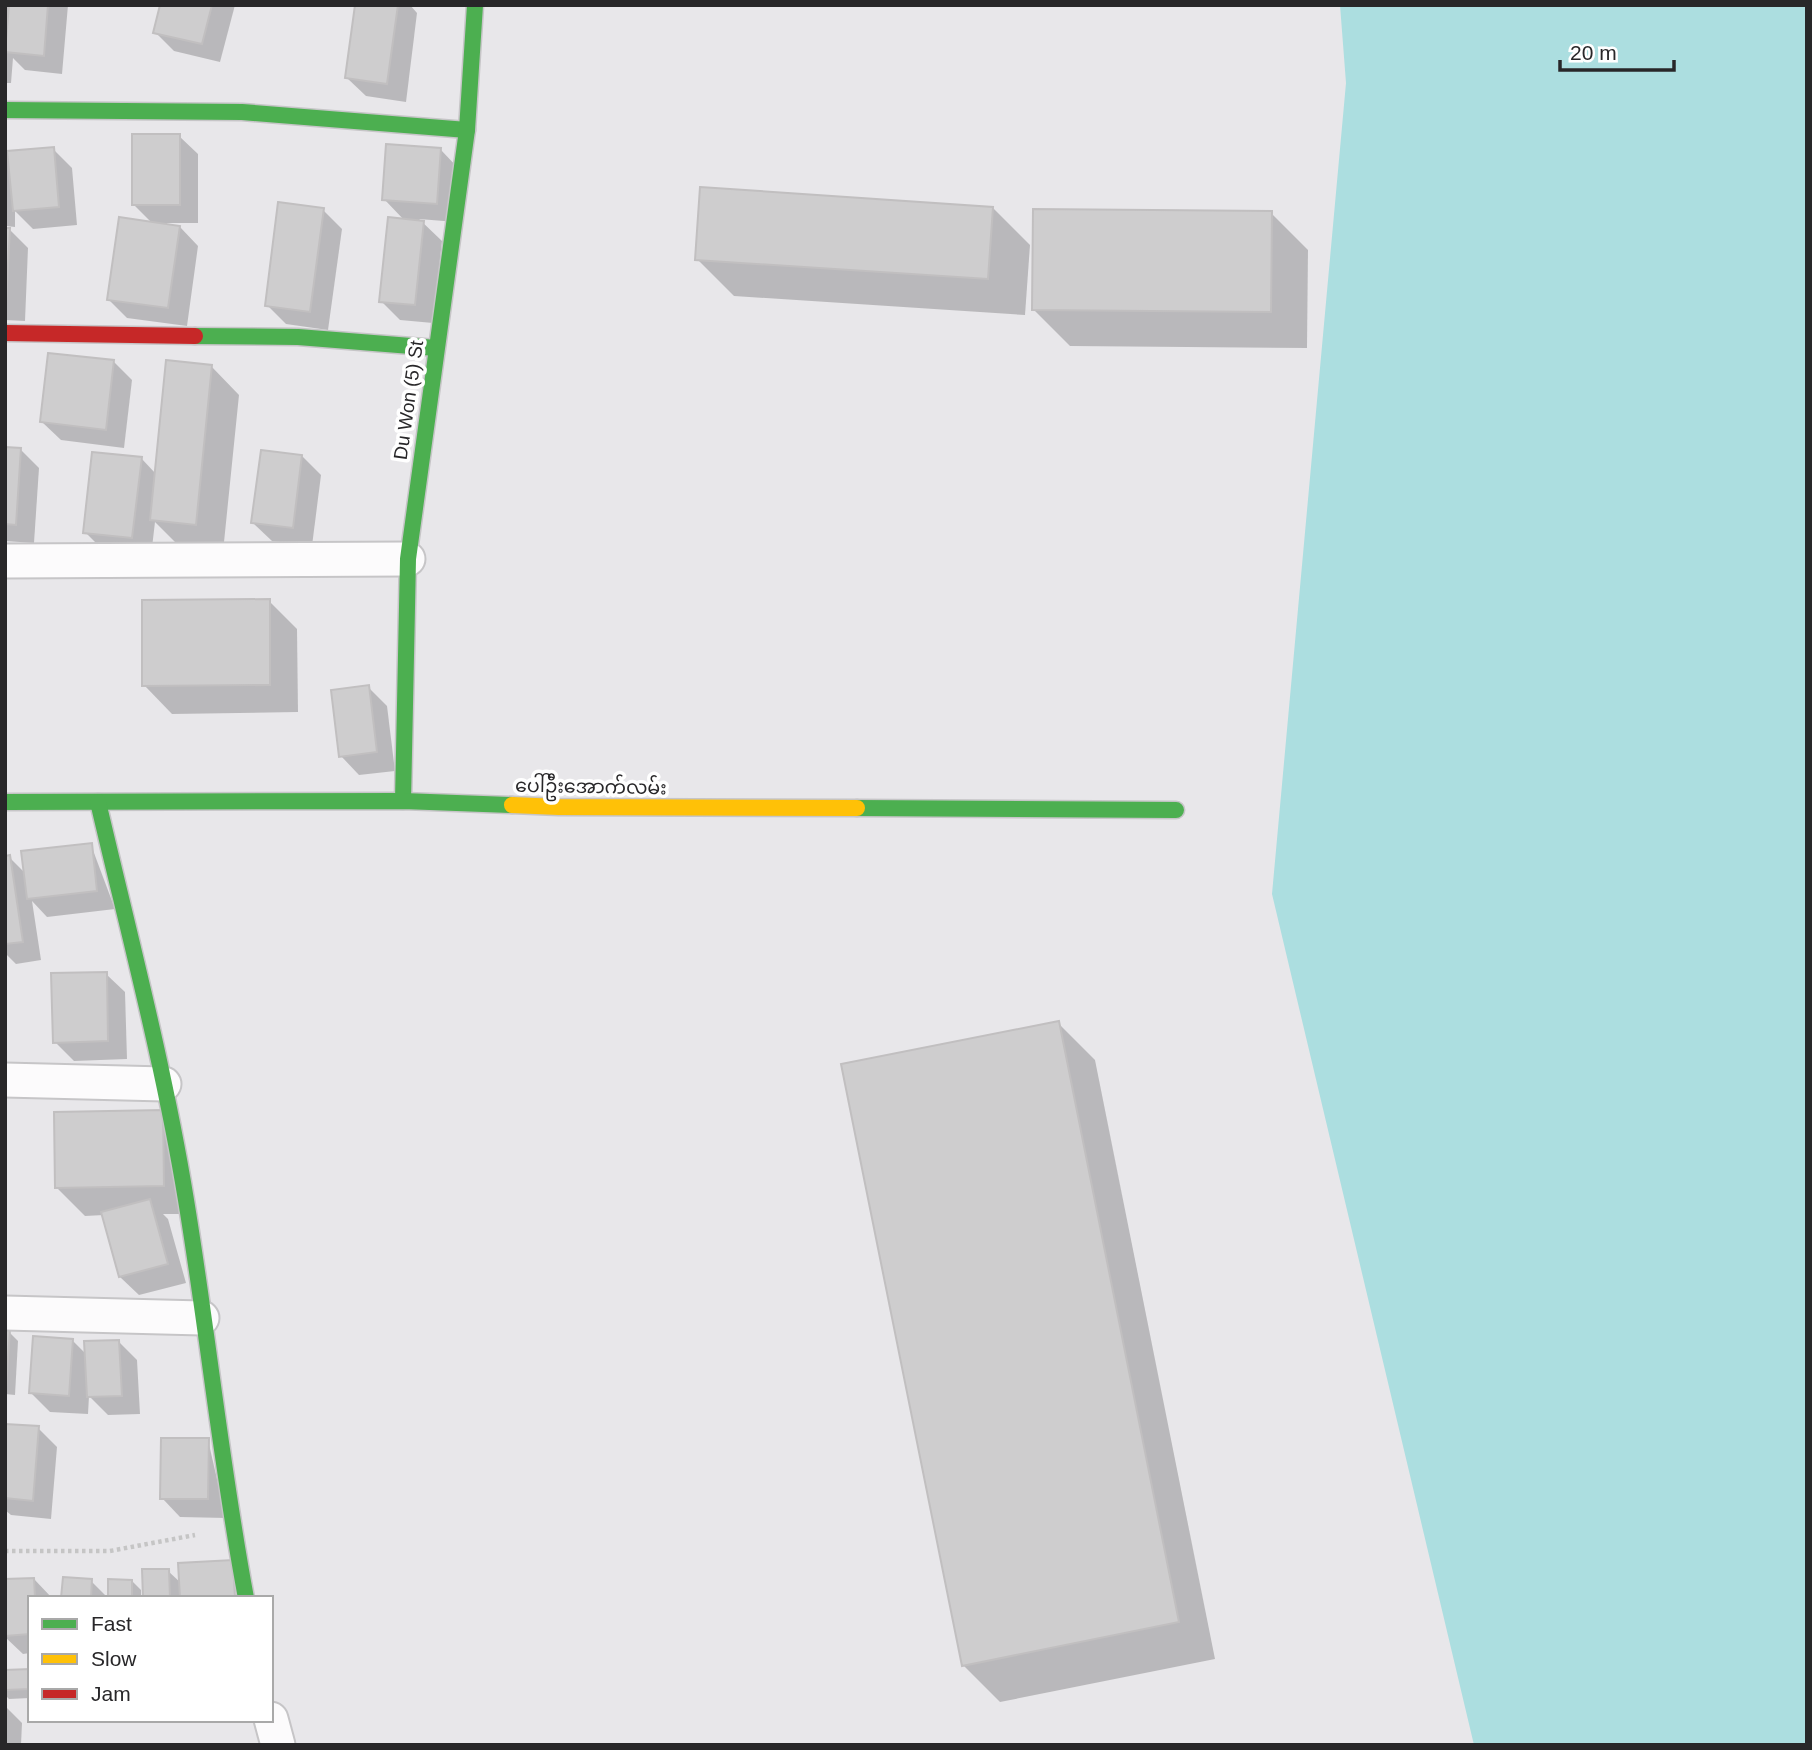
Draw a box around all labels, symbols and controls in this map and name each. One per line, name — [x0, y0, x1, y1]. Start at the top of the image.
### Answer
scale bar — [1560, 28, 1674, 72]
text: 20 m — [1570, 41, 1617, 64]
street label: Du Won (5) St — [390, 338, 427, 461]
street label: ပေါ်ဦးအောက်လမ်း — [515, 771, 667, 803]
legend — [28, 1596, 273, 1722]
text: Fast — [91, 1612, 132, 1635]
text: Slow — [91, 1647, 137, 1670]
text: Jam — [91, 1682, 131, 1705]

